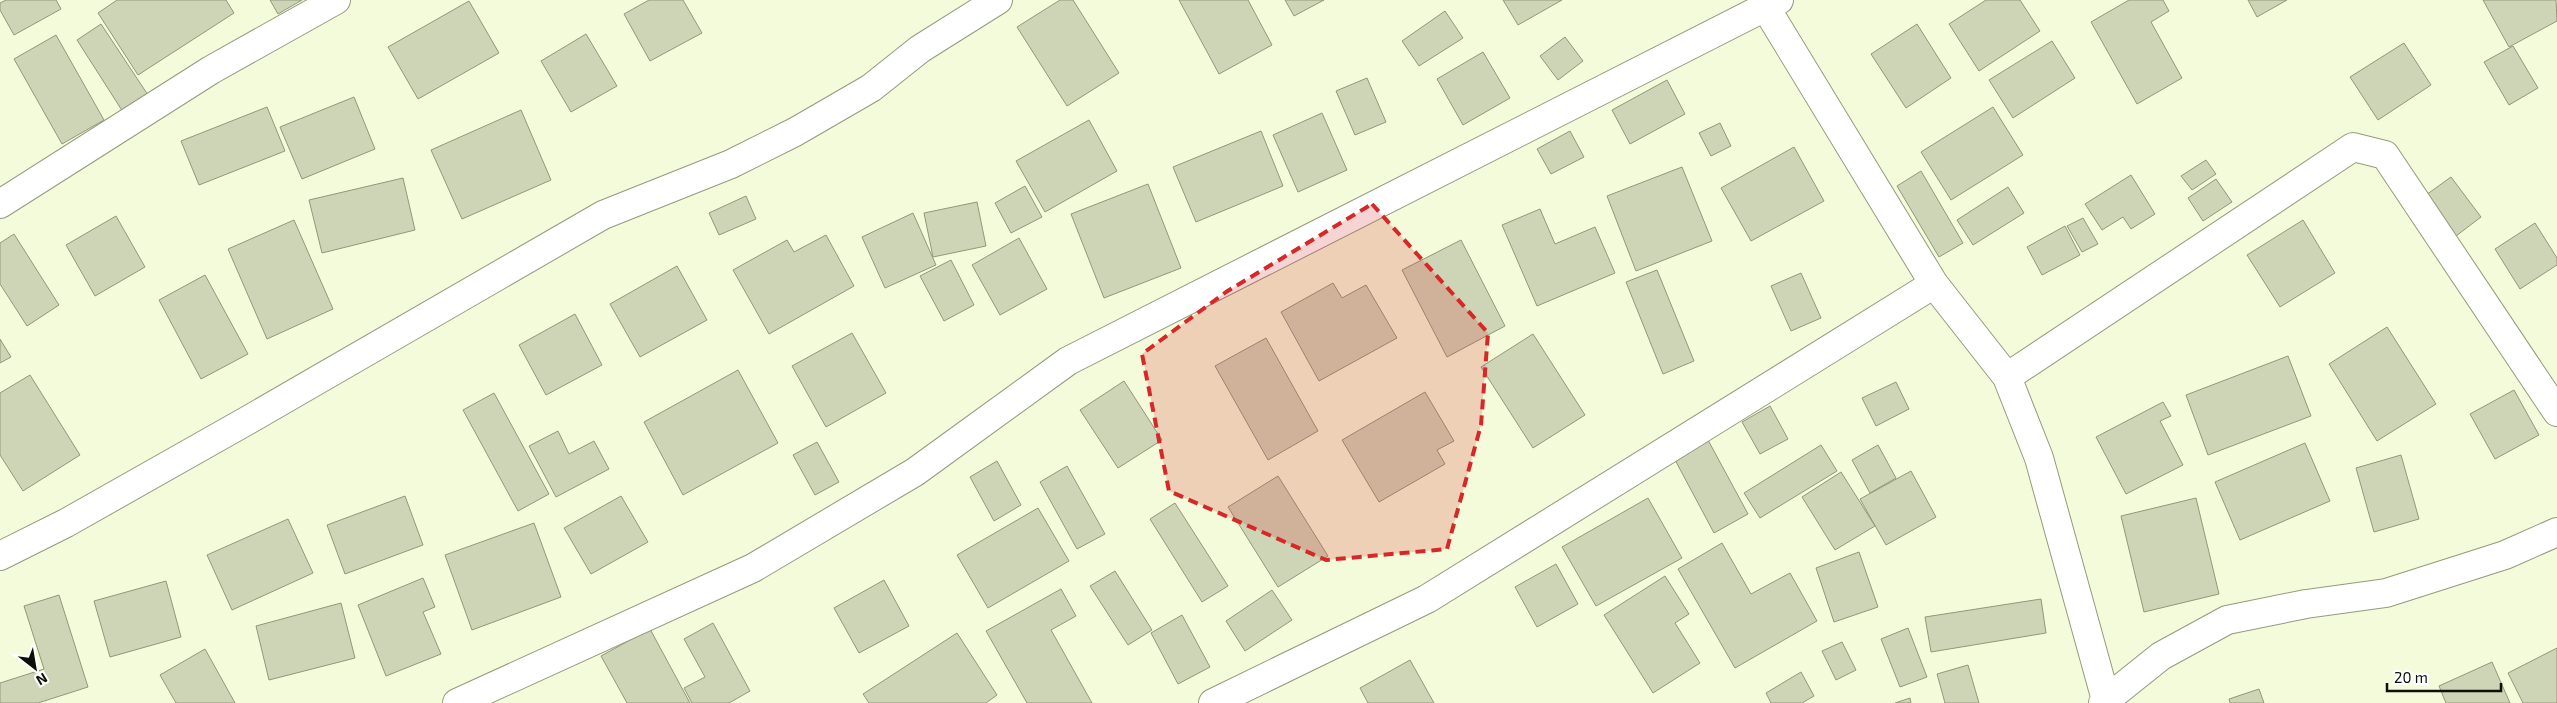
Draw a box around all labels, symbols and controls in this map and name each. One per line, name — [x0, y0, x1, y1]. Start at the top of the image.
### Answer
north arrow — [10, 643, 60, 693]
scale bar — [2387, 660, 2501, 692]
text: 20 m — [2394, 668, 2428, 686]
text: N — [33, 670, 51, 689]

